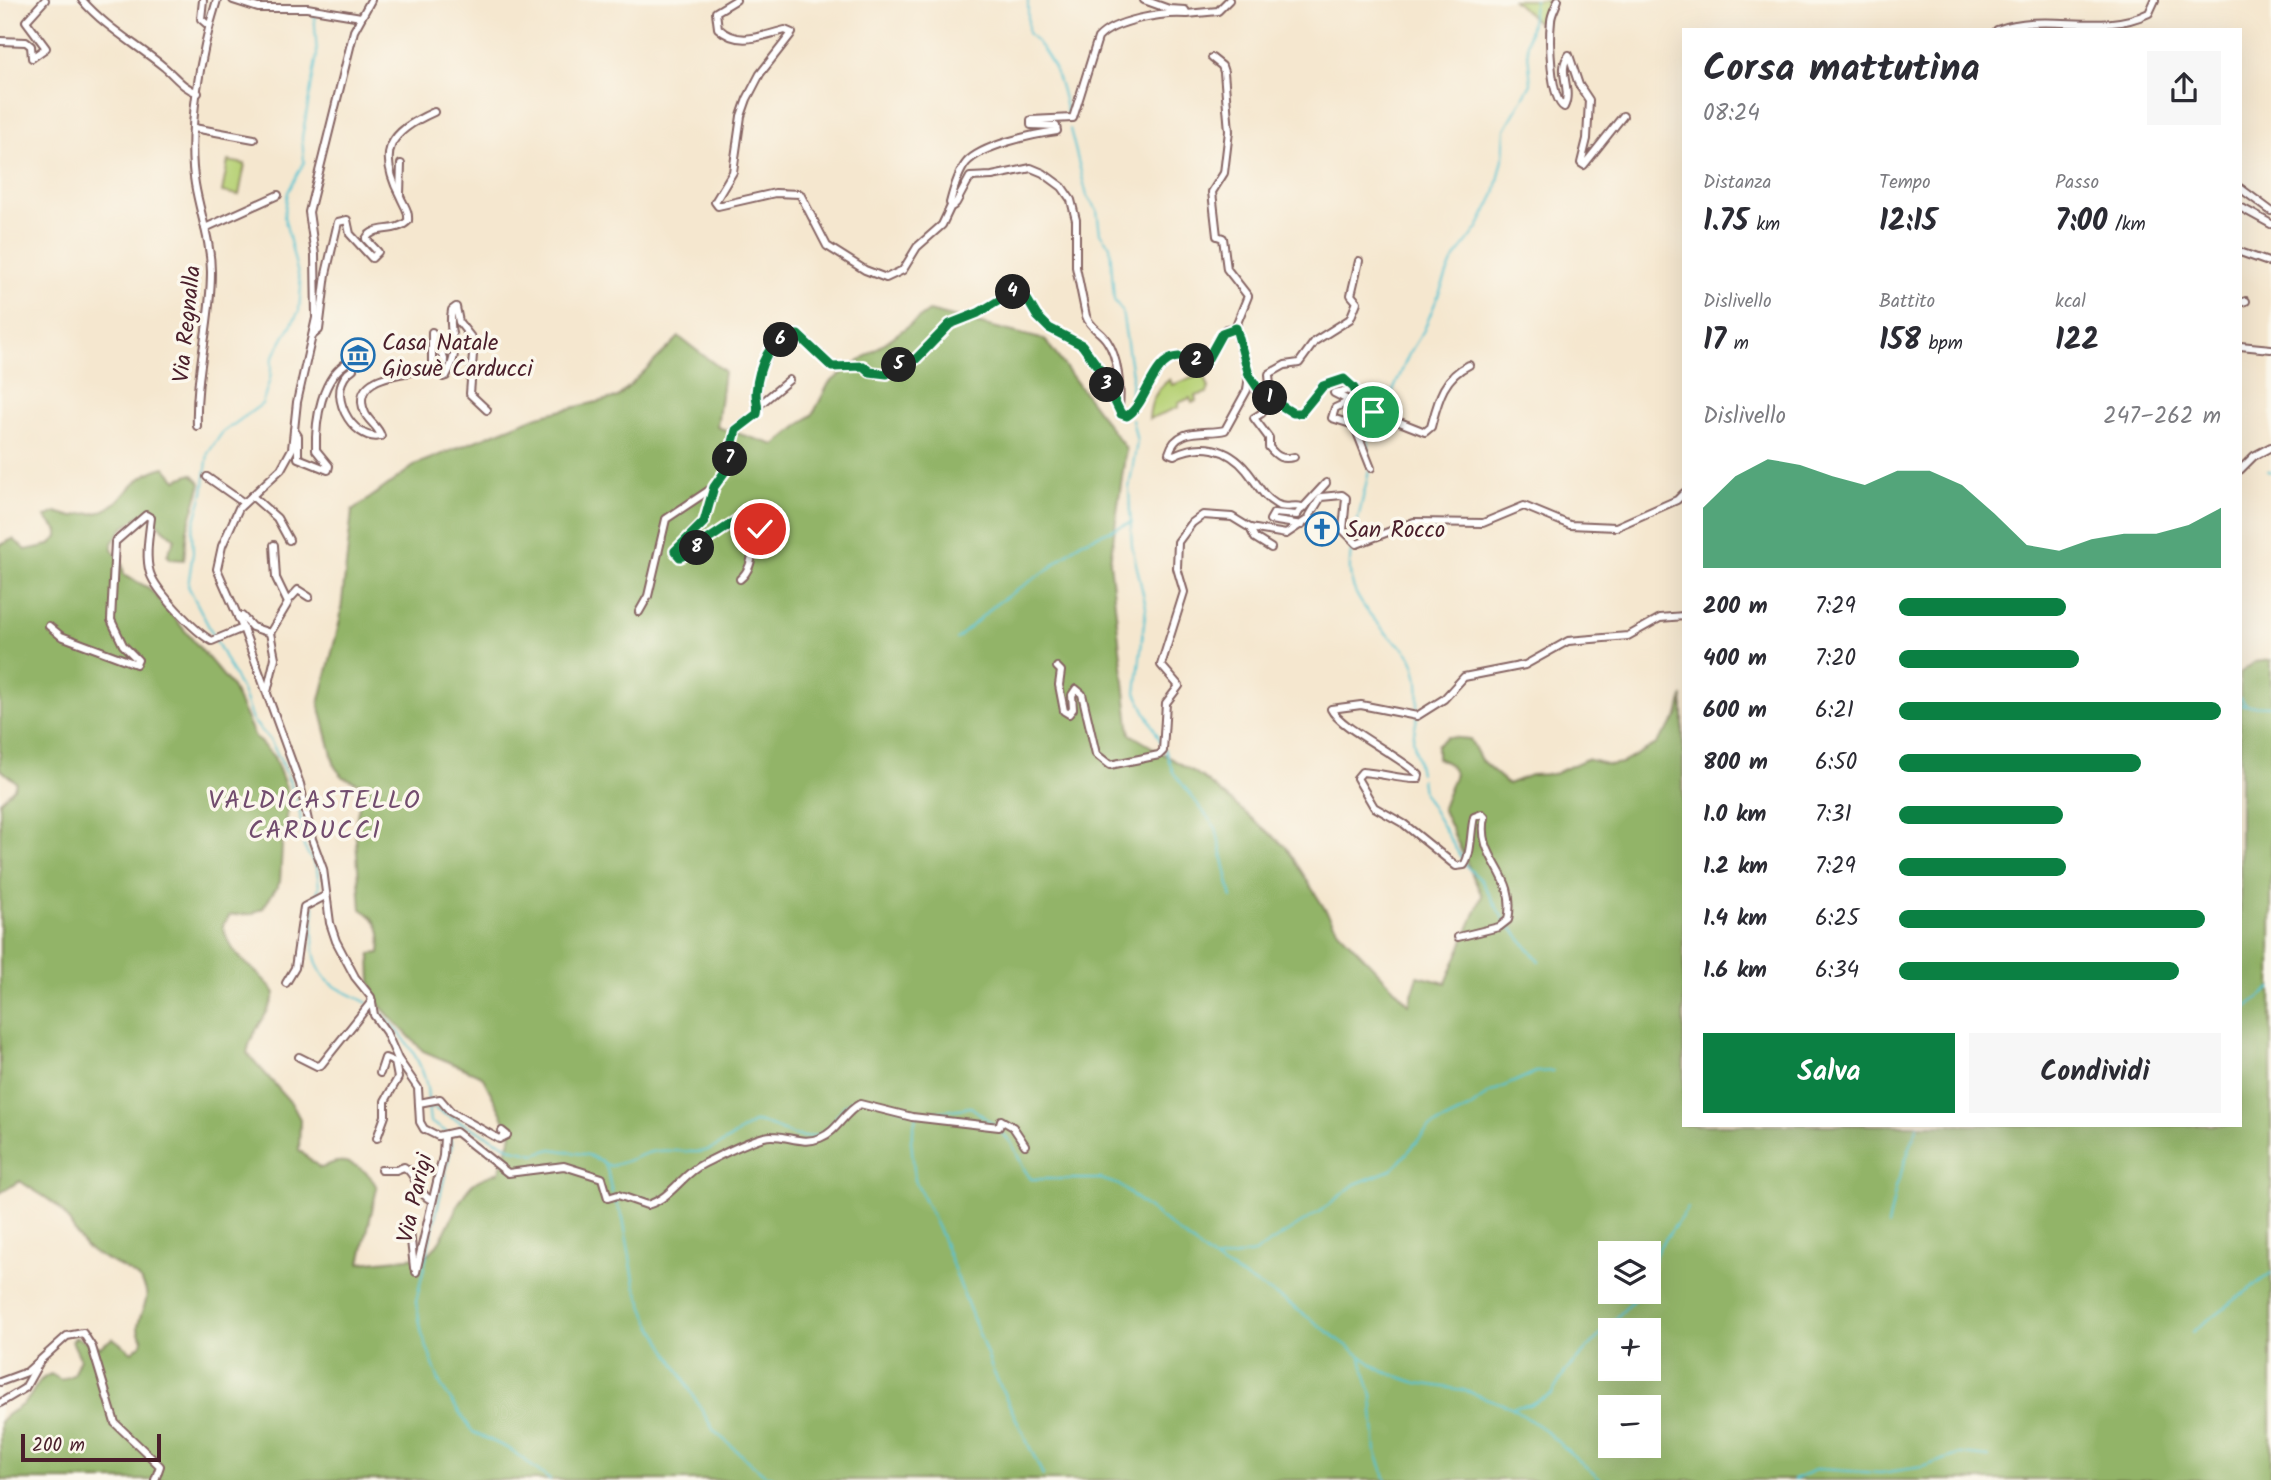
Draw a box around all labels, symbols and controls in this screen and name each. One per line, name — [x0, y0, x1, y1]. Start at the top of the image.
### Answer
text: Corsa mattutina — [1703, 40, 1980, 100]
button: share — [2147, 51, 2221, 125]
text: 08:24 — [1703, 96, 1760, 132]
text: Distanza — [1703, 168, 1772, 198]
text: Tempo — [1879, 168, 1931, 198]
text: Passo — [2055, 168, 2099, 198]
text: 1.75 — [1703, 198, 1749, 246]
text: 12:15 — [1879, 198, 1937, 246]
text: 7:00 — [2055, 198, 2107, 246]
text: km — [1749, 210, 1780, 240]
text: /km — [2107, 210, 2146, 240]
street label: Via Regnalla — [164, 264, 212, 385]
pin: 4 — [996, 274, 1030, 310]
text: 4 — [1007, 276, 1018, 306]
text: Dislivello — [1703, 287, 1772, 317]
text: Battito — [1879, 287, 1935, 317]
text: kcal — [2055, 287, 2086, 317]
text: 17 — [1703, 317, 1726, 365]
text: 158 — [1879, 317, 1921, 365]
text: 122 — [2055, 317, 2099, 365]
pin: 6 — [764, 322, 798, 358]
text: 6 — [775, 324, 786, 354]
place label: Casa Natale Giosuè Carducci — [382, 326, 534, 388]
text: m — [1726, 329, 1749, 359]
text: bpm — [1921, 329, 1963, 359]
museum icon: Casa Natale Giosuè Carducci — [339, 336, 377, 374]
pin: 2 — [1180, 344, 1214, 378]
text: 2 — [1191, 345, 1202, 375]
pin: 5 — [881, 348, 916, 382]
text: 5 — [894, 349, 903, 379]
pin: 3 — [1090, 368, 1124, 402]
text: 3 — [1101, 369, 1112, 399]
pin: 1 — [1252, 380, 1288, 416]
text: 1 — [1267, 382, 1272, 412]
pin — [1343, 382, 1403, 442]
icon: arrive — [1354, 393, 1392, 431]
text: Dislivello — [1703, 399, 1786, 435]
text: 247–262 m — [2103, 399, 2221, 435]
pin: 7 — [712, 442, 748, 476]
text: 7 — [725, 443, 734, 473]
pin — [730, 499, 790, 559]
icon: check — [741, 510, 779, 548]
church icon: San Rocco — [1303, 510, 1341, 548]
place label: San Rocco — [1346, 513, 1445, 549]
pin: 8 — [680, 530, 714, 566]
text: 8 — [691, 532, 702, 562]
text: 200 m — [1703, 589, 1768, 625]
text: 7:29 — [1815, 589, 1856, 625]
text: 400 m — [1703, 641, 1767, 677]
text: 7:20 — [1815, 641, 1856, 677]
text: 600 m — [1703, 693, 1767, 729]
text: 6:21 — [1815, 693, 1854, 729]
text: 800 m — [1703, 745, 1768, 781]
text: 6:50 — [1815, 745, 1857, 781]
district label: VALDICASTELLO CARDUCCI — [208, 780, 422, 852]
text: 1.0 km — [1703, 797, 1766, 833]
text: 7:31 — [1815, 797, 1852, 833]
text: 1.2 km — [1703, 849, 1768, 885]
text: 7:29 — [1815, 849, 1856, 885]
text: 1.4 km — [1703, 901, 1767, 937]
text: 6:25 — [1815, 901, 1859, 937]
text: 1.6 km — [1703, 953, 1767, 989]
text: 6:34 — [1815, 953, 1859, 989]
button: Salva — [1703, 1033, 1955, 1113]
button: Condividi — [1969, 1033, 2221, 1113]
street label: Via Parigi — [388, 1149, 444, 1247]
map controls — [1598, 1241, 1661, 1458]
button: layers — [1598, 1241, 1661, 1304]
button: + — [1598, 1318, 1661, 1381]
button: − — [1598, 1395, 1661, 1458]
scale bar — [21, 1431, 161, 1463]
text: 200 m — [32, 1431, 85, 1461]

